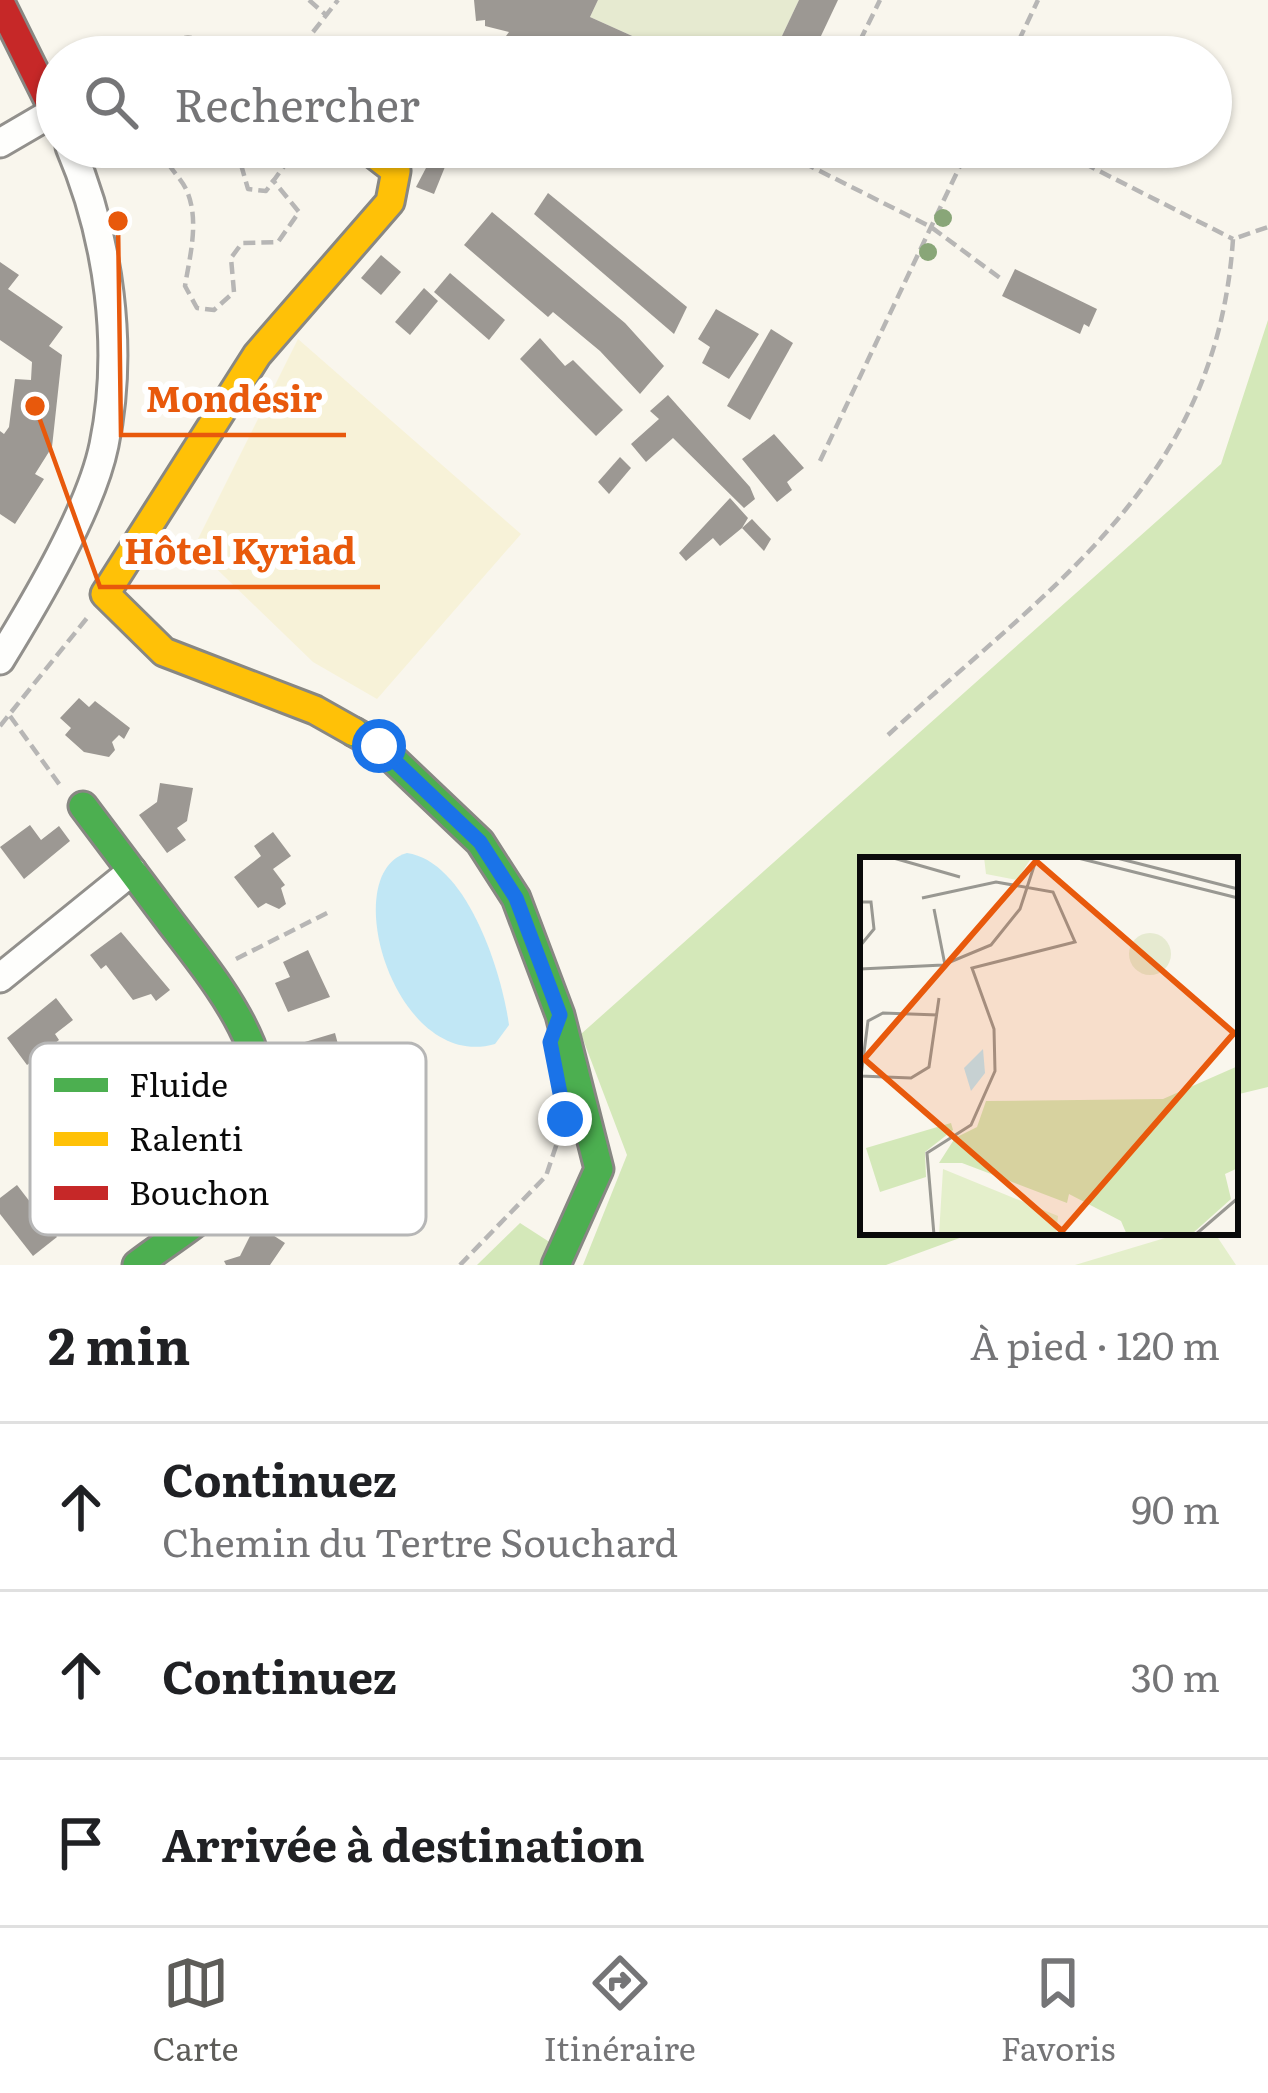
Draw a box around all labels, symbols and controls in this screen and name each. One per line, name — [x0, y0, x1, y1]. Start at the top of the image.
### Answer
search box — [36, 36, 1232, 168]
icon: search — [78, 69, 144, 135]
text: Rechercher — [174, 69, 420, 136]
callout: Mondésir — [121, 363, 346, 435]
text: Mondésir — [146, 370, 323, 423]
callout: Hôtel Kyriad — [100, 515, 380, 587]
text: Hôtel Kyriad — [124, 522, 356, 575]
route start — [352, 719, 406, 773]
inset map — [860, 857, 1238, 1235]
legend — [30, 1043, 426, 1235]
text: Fluide — [129, 1058, 228, 1107]
route end — [538, 1092, 592, 1146]
text: Ralenti — [129, 1112, 243, 1161]
text: Bouchon — [129, 1166, 270, 1215]
text: 2 min — [48, 1305, 191, 1381]
text: À pied · 120 m — [970, 1314, 1220, 1372]
text: Continuez — [162, 1444, 397, 1511]
icon: ahead — [48, 1474, 114, 1540]
text: 90 m — [1131, 1478, 1220, 1536]
text: Chemin du Tertre Souchard — [162, 1511, 678, 1569]
text: Continuez — [162, 1641, 397, 1708]
icon: ahead — [48, 1642, 114, 1708]
text: 30 m — [1131, 1646, 1220, 1704]
text: Arrivée à destination — [162, 1809, 645, 1876]
icon: arrive — [48, 1810, 114, 1876]
tab: Carte — [152, 1950, 239, 2071]
tab: Itinéraire — [543, 1950, 696, 2071]
tab: Favoris — [1001, 1950, 1116, 2071]

